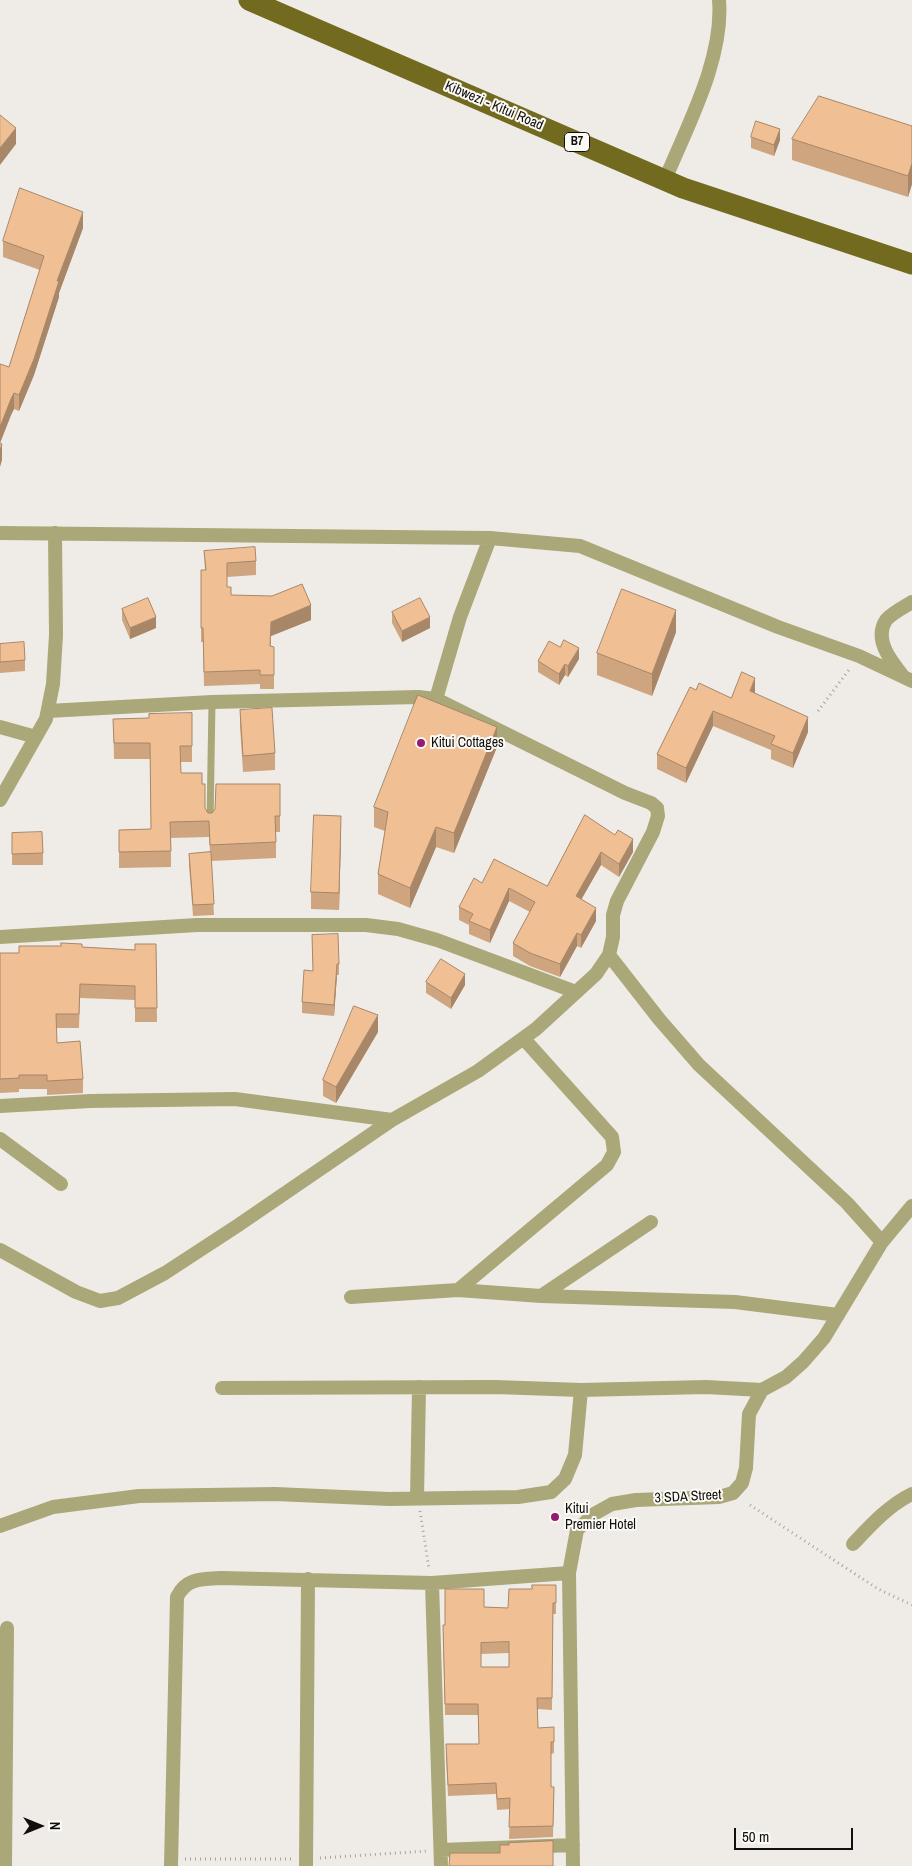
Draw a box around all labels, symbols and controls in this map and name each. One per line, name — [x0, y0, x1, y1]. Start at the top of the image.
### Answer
street label: Kibwezi - Kitui Road — [442, 78, 546, 134]
road number: B7 — [564, 132, 590, 152]
place label: Kitui Cottages — [431, 735, 504, 751]
marker: Kitui Cottages — [415, 737, 427, 749]
street label: 3 SDA Street — [654, 1487, 722, 1507]
place label: Kitui Premier Hotel — [565, 1501, 636, 1534]
marker: Kitui Premier Hotel — [549, 1511, 561, 1523]
north arrow — [15, 1801, 65, 1851]
scale bar — [737, 1818, 856, 1850]
text: N — [46, 1822, 64, 1830]
text: 50 m — [742, 1826, 769, 1847]

